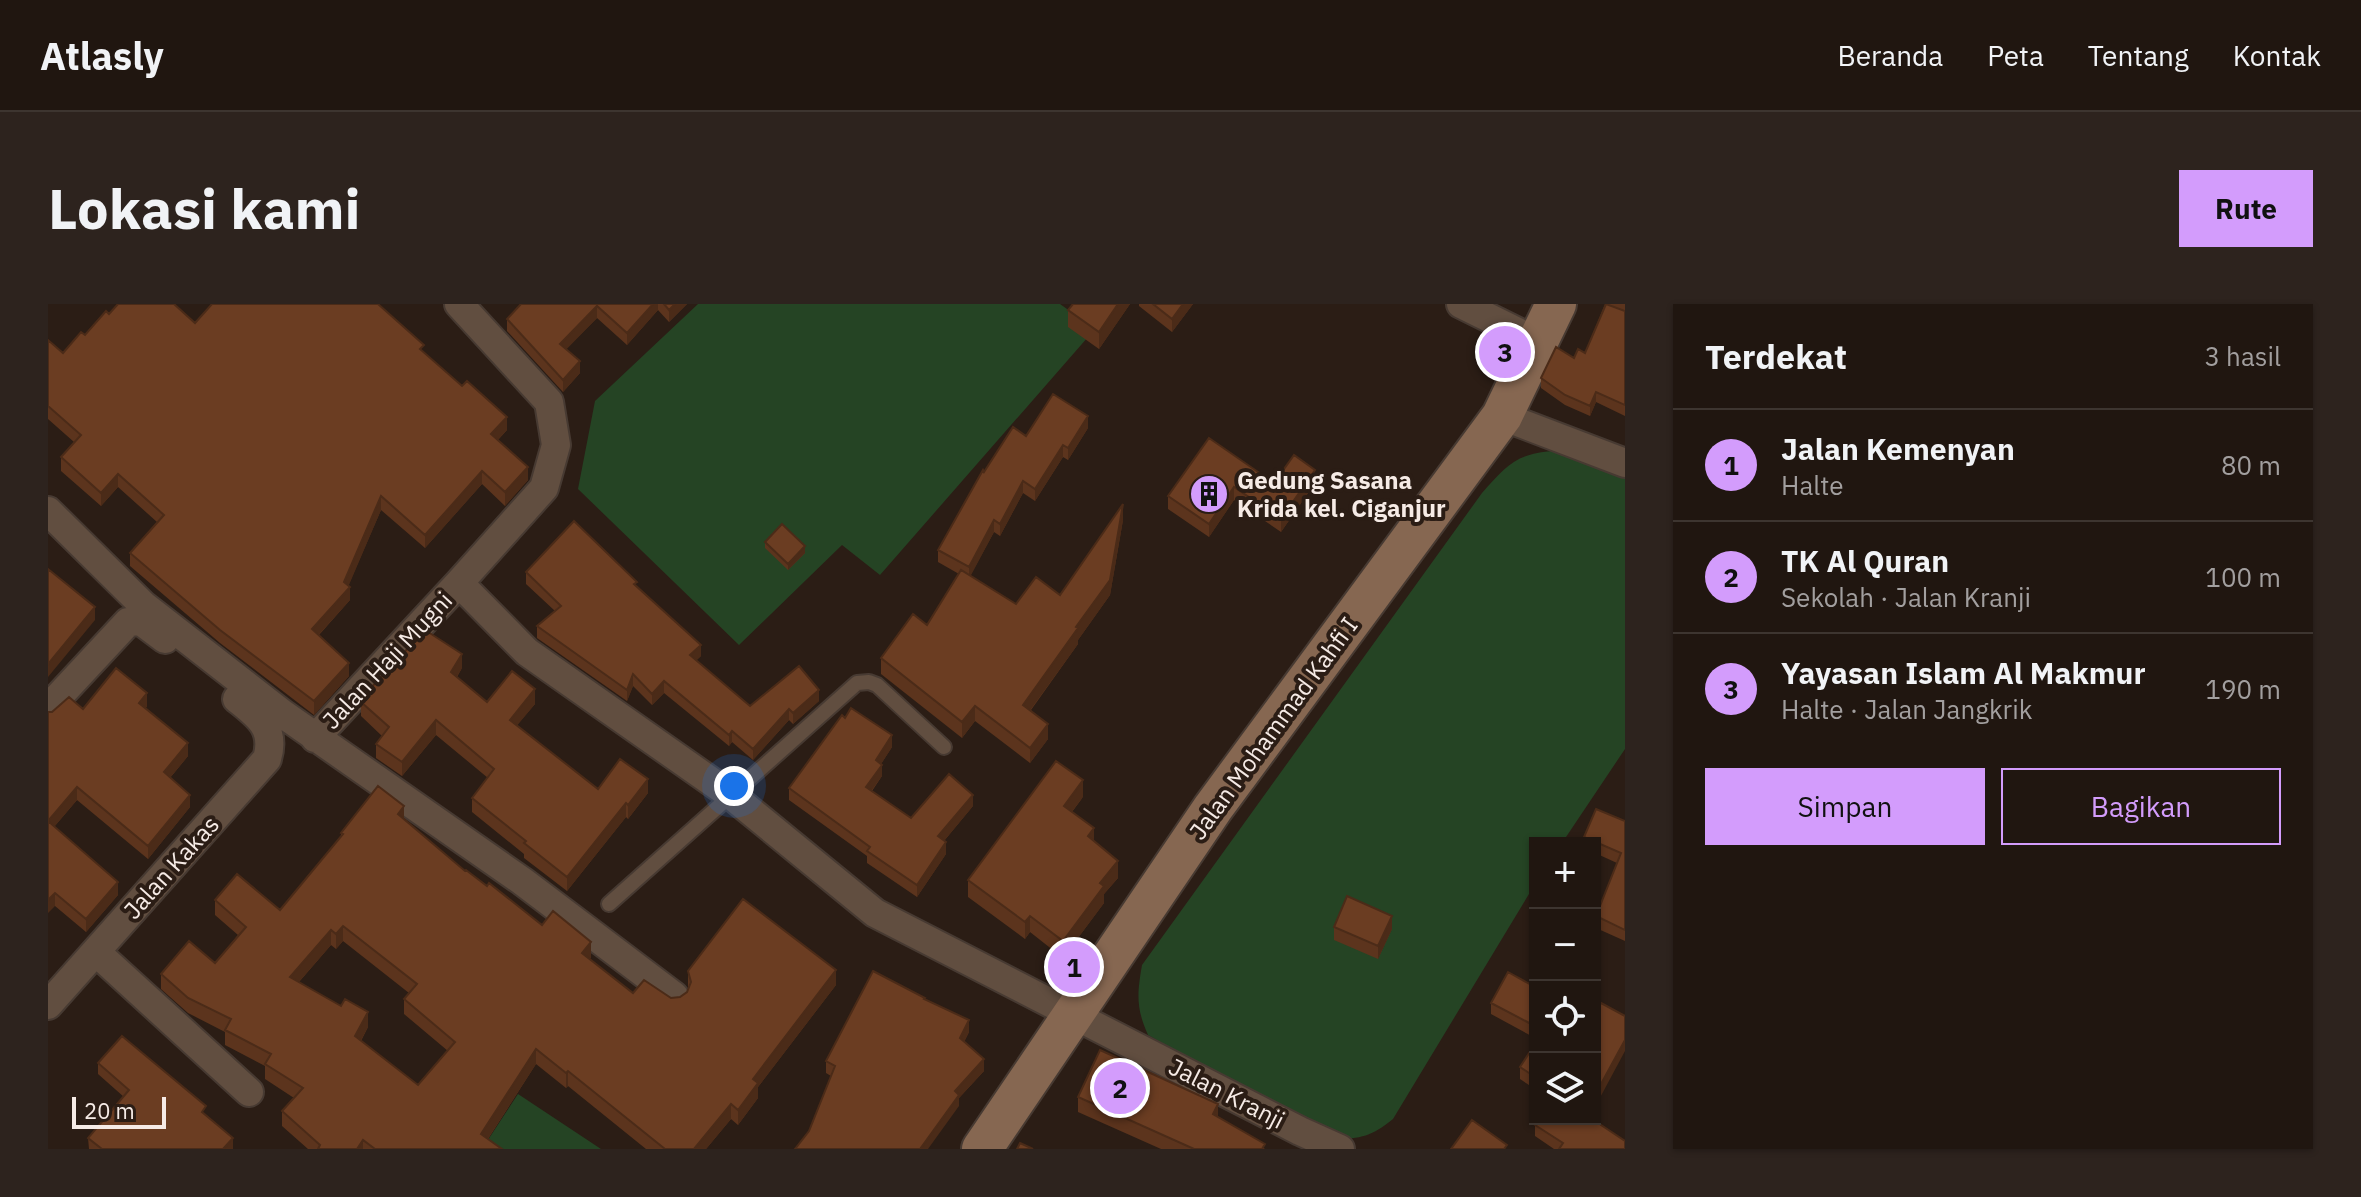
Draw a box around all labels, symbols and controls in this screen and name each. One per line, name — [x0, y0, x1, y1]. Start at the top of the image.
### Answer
text: Atlasly — [40, 31, 164, 80]
text: Beranda — [1837, 37, 1943, 74]
text: Peta — [1987, 37, 2044, 74]
text: Tentang — [2088, 37, 2189, 74]
text: Kontak — [2233, 37, 2321, 74]
button: Rute — [2179, 170, 2313, 247]
text: Lokasi kami — [48, 172, 361, 244]
pin: 3 — [1479, 322, 1531, 382]
text: Terdekat — [1705, 334, 1847, 378]
text: 3 hasil — [2204, 339, 2281, 373]
text: Jalan Kemenyan — [1781, 429, 2015, 468]
text: 1 — [1723, 448, 1739, 482]
text: 80 m — [2221, 448, 2281, 482]
place label: Gedung Sasana Krida kel. Ciganjur — [1237, 464, 1446, 524]
text: Halte — [1781, 468, 1844, 502]
building icon: Gedung Sasana Krida kel. Ciganjur — [1188, 473, 1230, 515]
text: TK Al Quran — [1781, 541, 1949, 580]
text: 2 — [1723, 560, 1739, 594]
text: 100 m — [2205, 560, 2281, 594]
text: Sekolah · Jalan Kranji — [1781, 580, 2031, 614]
street label: Jalan Haji Mugni — [315, 585, 459, 735]
street label: Jalan Mohammad Kahfi I — [1181, 610, 1365, 846]
text: Yayasan Islam Al Makmur — [1781, 653, 2146, 692]
text: 3 — [1723, 672, 1739, 706]
text: 190 m — [2205, 672, 2281, 706]
text: Halte · Jalan Jangkrik — [1781, 692, 2032, 726]
your location — [714, 766, 754, 806]
button: Simpan — [1705, 768, 1985, 845]
button: Bagikan — [2001, 768, 2281, 845]
street label: Jalan Kakas — [116, 809, 226, 925]
map controls — [1529, 837, 1601, 1125]
button: + — [1529, 837, 1601, 909]
button: − — [1529, 909, 1601, 981]
pin: 1 — [1048, 937, 1100, 997]
button: locate — [1529, 981, 1601, 1053]
street label: Jalan Kranji — [1164, 1050, 1290, 1136]
button: layers — [1529, 1053, 1601, 1125]
pin: 2 — [1094, 1058, 1146, 1118]
scale bar — [72, 1093, 166, 1129]
text: 20 m — [84, 1096, 135, 1125]

